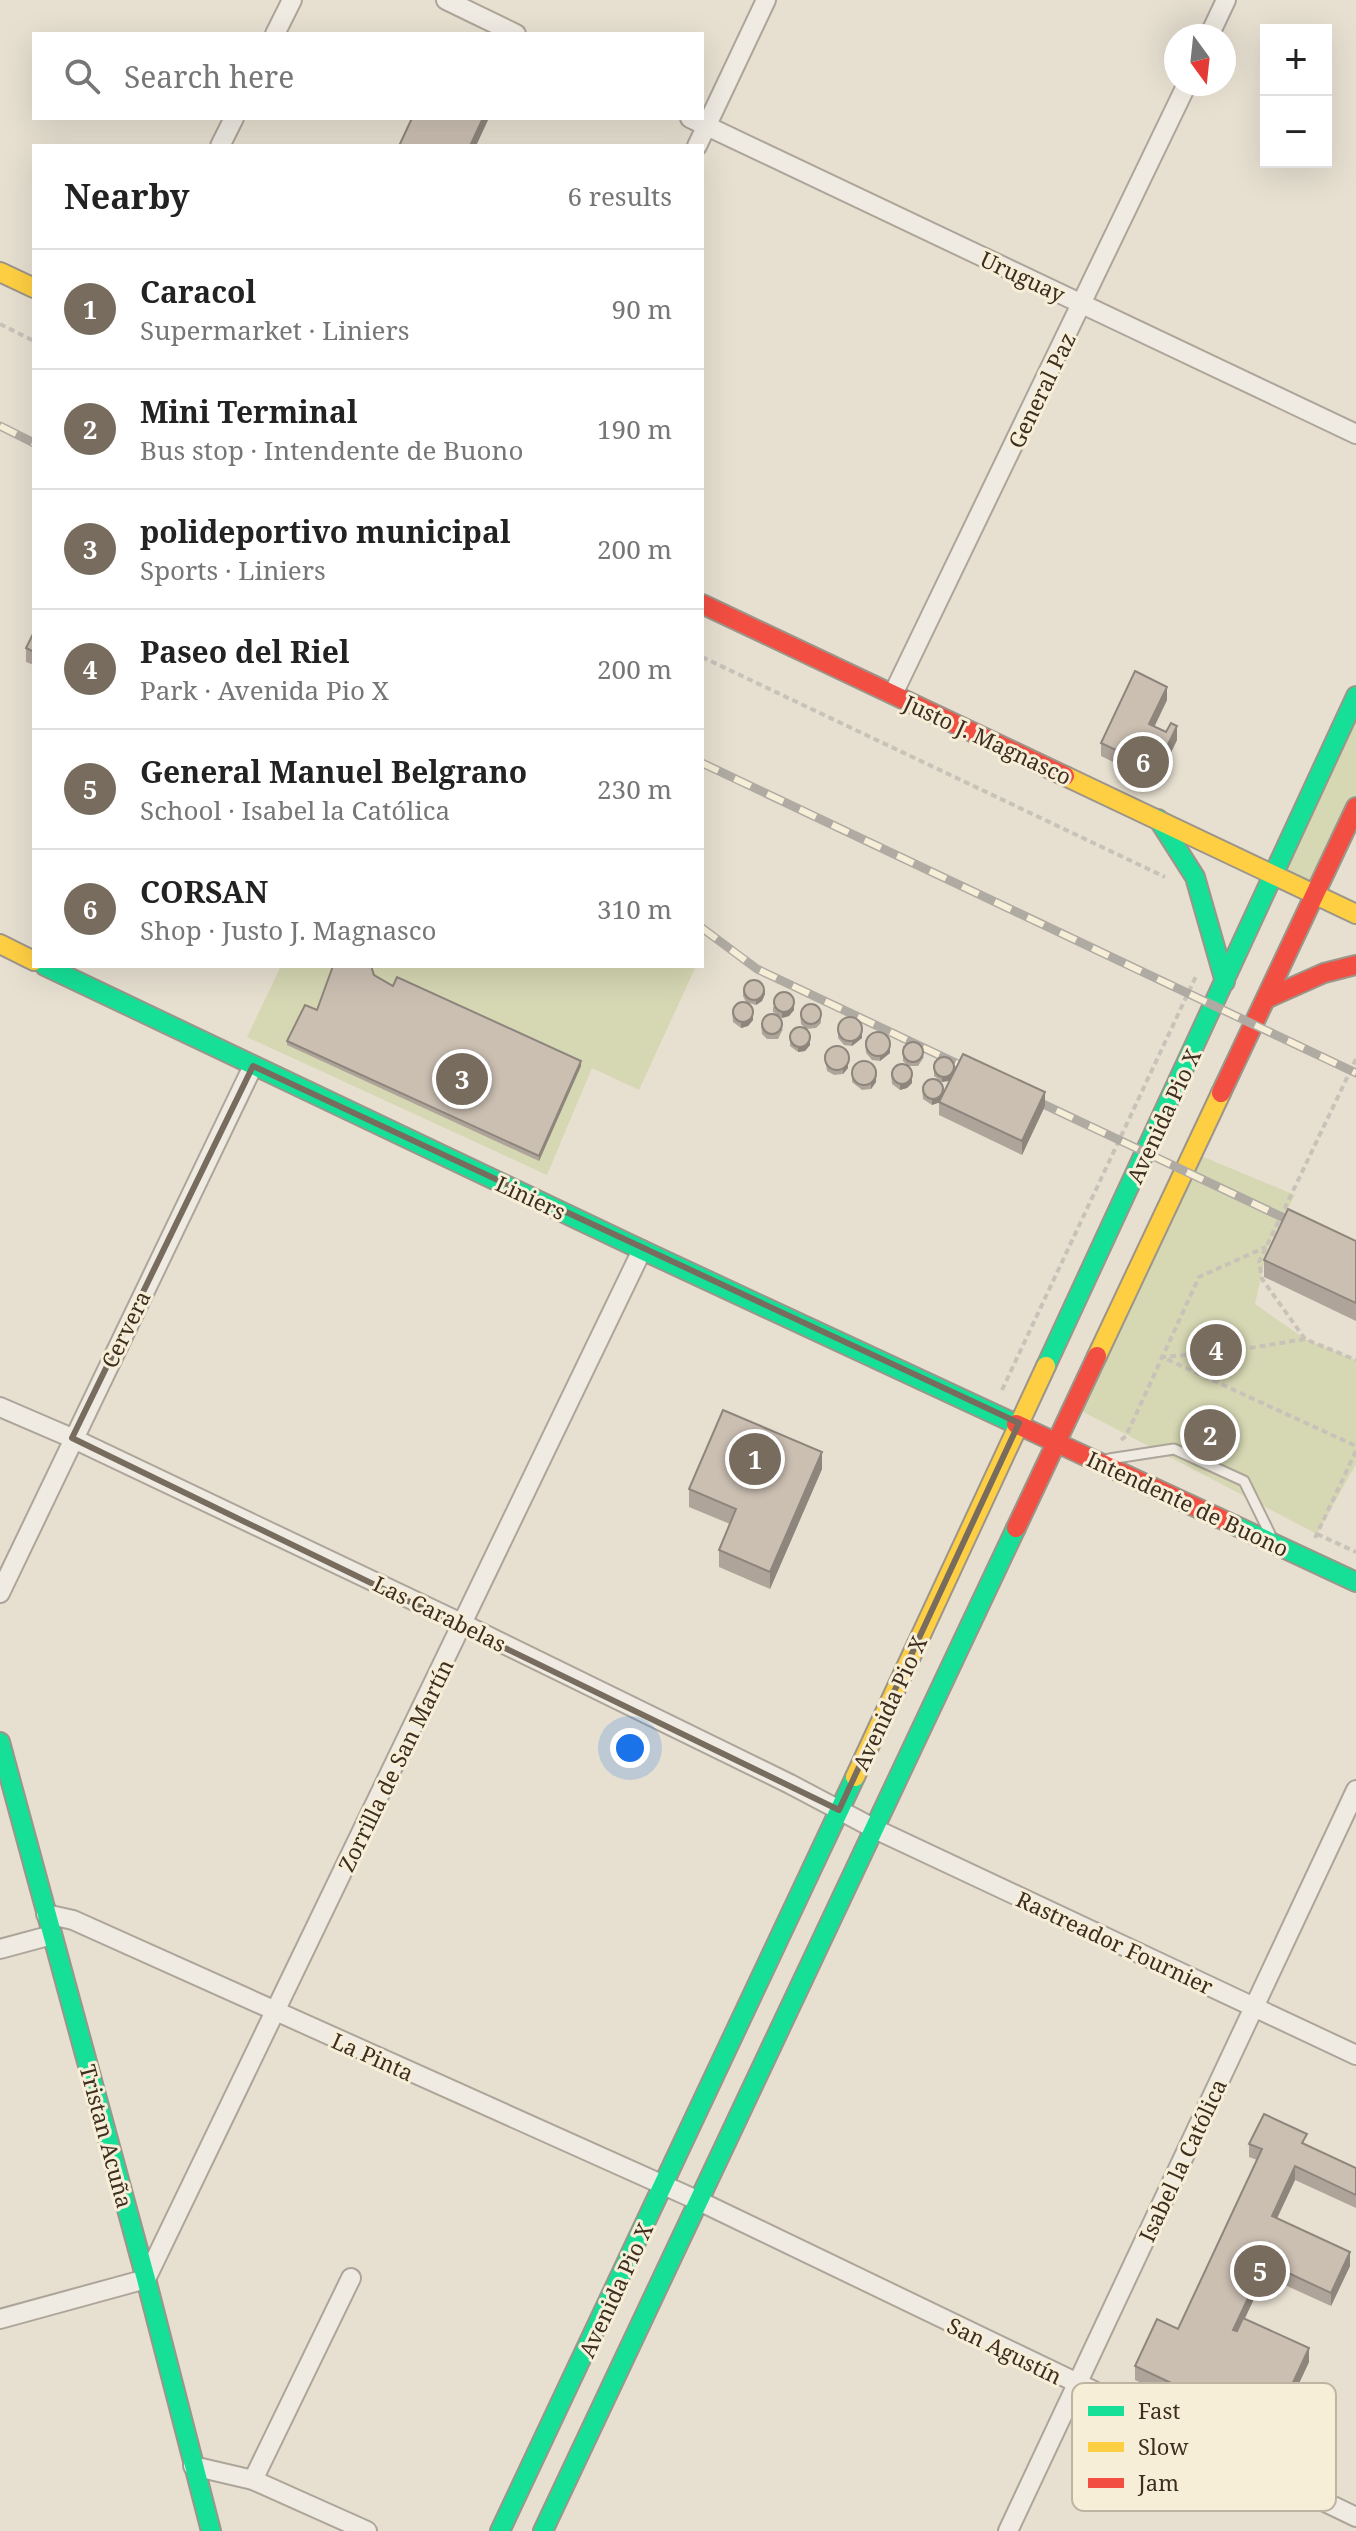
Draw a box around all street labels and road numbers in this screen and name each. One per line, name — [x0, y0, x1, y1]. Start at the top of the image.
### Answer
street label: Uruguay — [976, 243, 1071, 309]
street label: General Paz — [1000, 327, 1082, 453]
street label: Justo J. Magnasco — [898, 687, 1077, 791]
street label: Avenida Pio X — [1119, 1044, 1207, 1188]
street label: Liniers — [491, 1168, 571, 1226]
street label: Cervera — [93, 1285, 157, 1373]
street label: Intendente de Buono — [1082, 1443, 1294, 1563]
street label: Las Carabelas — [369, 1568, 511, 1658]
street label: Avenida Pio X — [845, 1631, 933, 1775]
street label: Zorrilla de San Martín — [330, 1654, 460, 1876]
street label: Rastreador Fournier — [1012, 1883, 1219, 2001]
street label: La Pinta — [327, 2025, 419, 2087]
street label: Tristan Acuña — [73, 2061, 141, 2211]
street label: Isabel la Católica — [1131, 2074, 1233, 2246]
street label: Avenida Pio X — [571, 2218, 659, 2362]
street label: San Agustín — [943, 2309, 1067, 2391]

